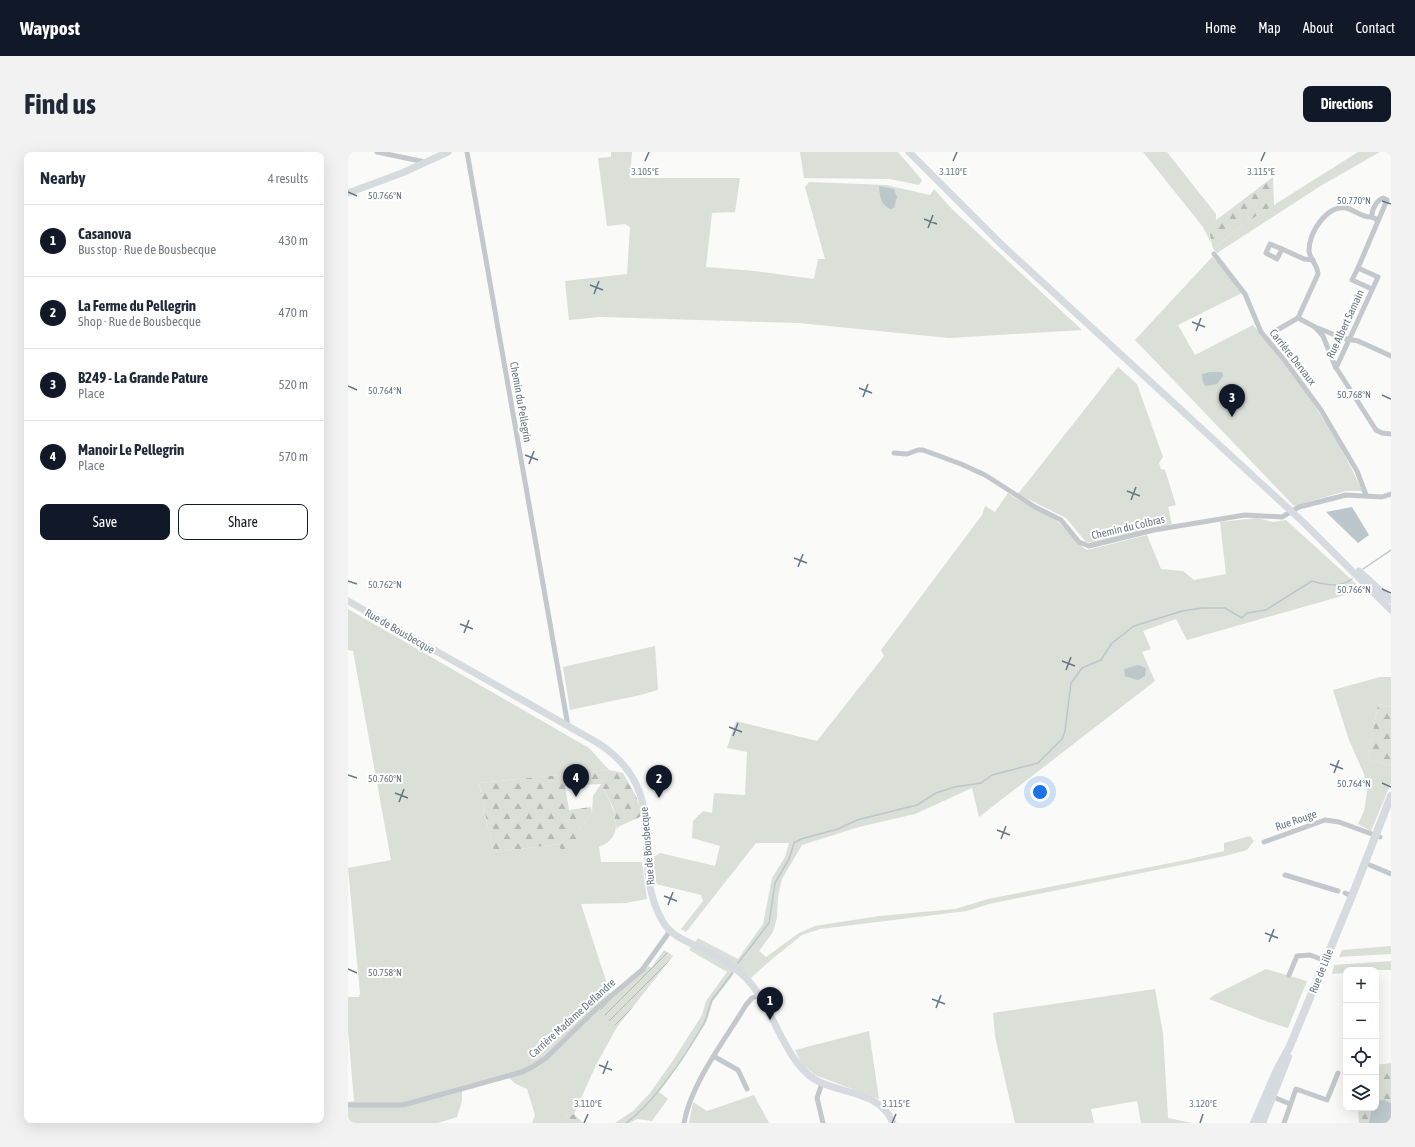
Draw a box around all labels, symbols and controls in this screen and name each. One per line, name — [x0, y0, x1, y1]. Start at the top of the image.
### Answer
text: Waypost — [20, 17, 80, 39]
text: Home — [1205, 20, 1236, 36]
text: Map — [1258, 20, 1281, 36]
text: About — [1303, 20, 1334, 36]
text: Contact — [1356, 20, 1395, 36]
button: Directions — [1303, 86, 1391, 122]
text: Find us — [24, 88, 96, 120]
text: 3.105°E — [631, 166, 660, 177]
text: 3.110°E — [939, 166, 968, 177]
text: 3.115°E — [1247, 166, 1276, 177]
text: Nearby — [40, 168, 86, 188]
text: 4 results — [268, 171, 308, 186]
text: 50.766°N — [368, 190, 402, 201]
text: 50.770°N — [1337, 195, 1371, 206]
text: Casanova — [78, 225, 131, 242]
text: 1 — [50, 233, 56, 248]
text: 430 m — [279, 233, 308, 248]
text: Bus stop · Rue de Bousbecque — [78, 242, 216, 257]
street label: Rue Albert Samain — [1324, 288, 1366, 360]
text: La Ferme du Pellegrin — [78, 297, 196, 314]
text: 2 — [50, 305, 56, 320]
text: 470 m — [279, 305, 308, 320]
text: Shop · Rue de Bousbecque — [78, 314, 201, 329]
street label: Carrière Dervaux — [1267, 327, 1319, 388]
street label: Chemin du Pellegrin — [508, 361, 534, 443]
text: B249 - La Grande Pature — [78, 369, 208, 386]
text: 3 — [50, 377, 56, 392]
text: 520 m — [279, 377, 308, 392]
pin: 3 — [1219, 384, 1245, 417]
text: 50.764°N — [368, 385, 402, 396]
text: Place — [78, 386, 105, 401]
text: 50.768°N — [1337, 389, 1371, 400]
text: Manoir Le Pellegrin — [78, 441, 184, 458]
text: 4 — [50, 449, 56, 464]
text: 570 m — [279, 449, 308, 464]
text: Place — [78, 458, 105, 473]
button: Save — [40, 504, 170, 540]
button: Share — [178, 504, 308, 540]
street label: Chemin du Colbras — [1090, 513, 1166, 541]
text: 50.762°N — [368, 579, 402, 590]
text: 50.766°N — [1337, 584, 1371, 595]
street label: Rue de Bousbecque — [363, 606, 437, 656]
pin: 4 — [563, 764, 589, 797]
pin: 2 — [646, 765, 672, 798]
text: 50.760°N — [368, 773, 402, 784]
text: 50.764°N — [1337, 778, 1371, 789]
your location — [1030, 782, 1050, 802]
street label: Rue de Bousbecque — [638, 806, 656, 886]
street label: Rue Rouge — [1274, 807, 1318, 833]
street label: Rue de Lille — [1307, 947, 1335, 995]
text: 50.758°N — [368, 967, 402, 978]
map controls — [1343, 967, 1379, 1111]
button: + — [1343, 967, 1379, 1003]
street label: Carrière Madame Deflandre — [526, 976, 618, 1060]
pin: 1 — [757, 987, 783, 1020]
button: − — [1343, 1003, 1379, 1039]
button: locate — [1343, 1039, 1379, 1075]
button: layers — [1343, 1075, 1379, 1111]
text: 3.110°E — [574, 1098, 603, 1109]
text: 3.115°E — [882, 1098, 911, 1109]
text: 3.120°E — [1189, 1098, 1218, 1109]

